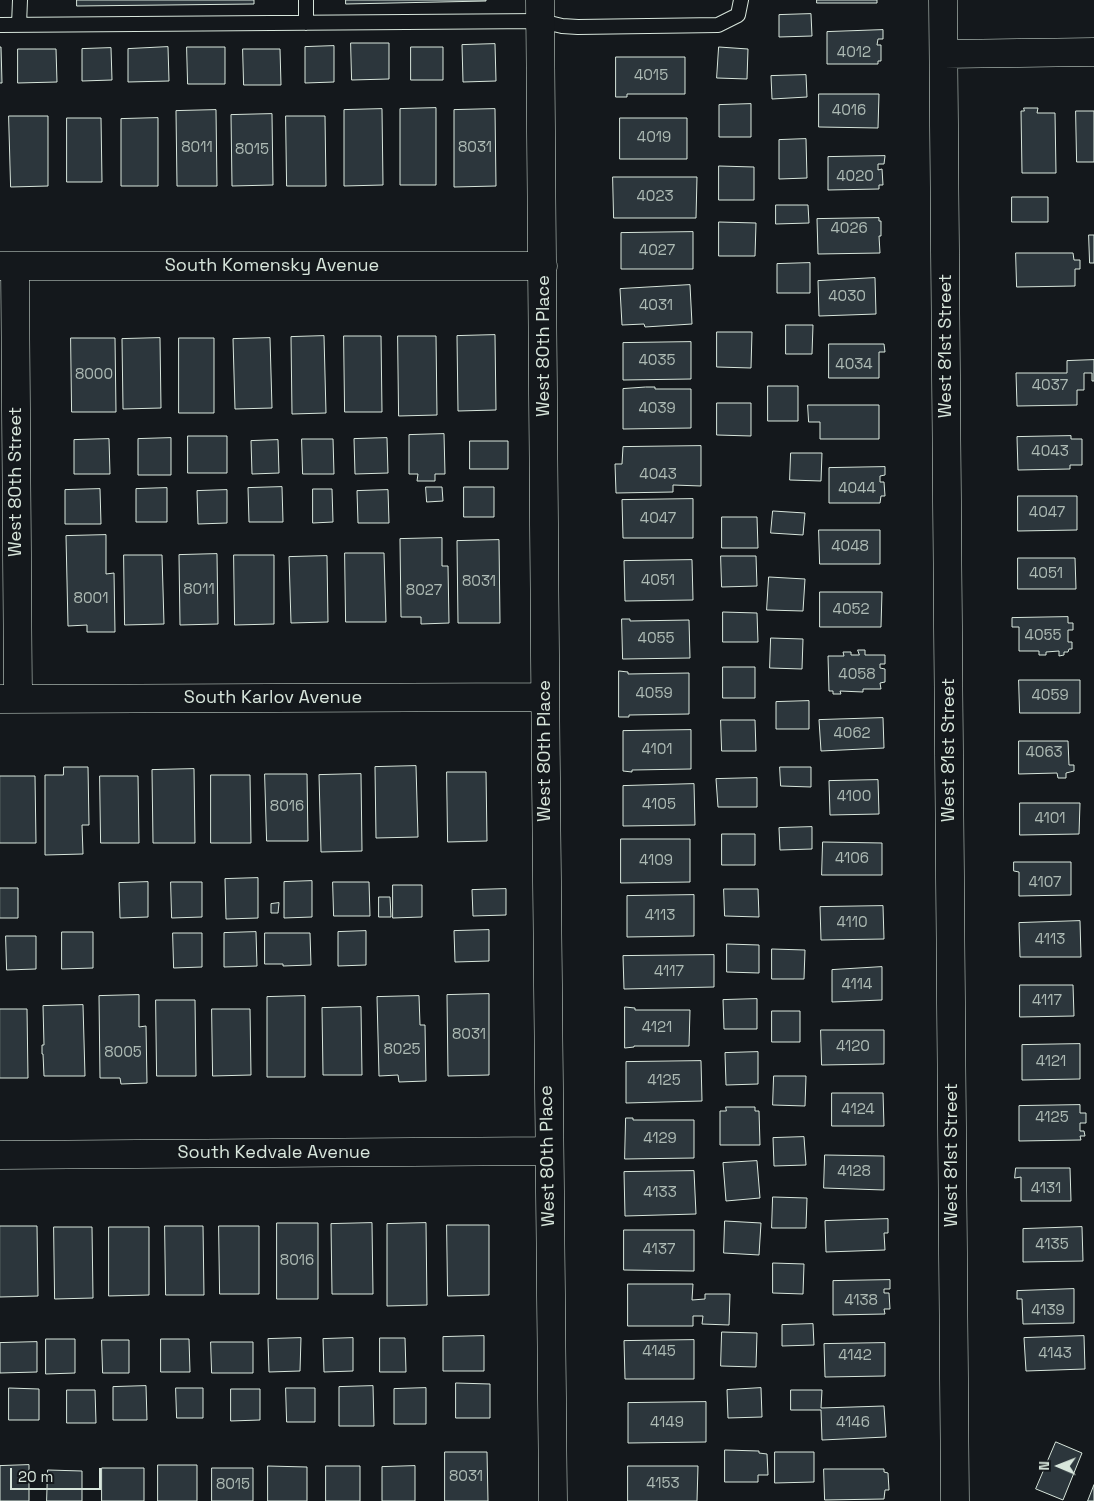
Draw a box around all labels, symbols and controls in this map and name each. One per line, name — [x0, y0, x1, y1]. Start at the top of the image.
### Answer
house number: 4012 — [837, 44, 871, 62]
house number: 4015 — [634, 67, 668, 85]
house number: 4016 — [832, 102, 866, 120]
house number: 4019 — [637, 129, 671, 147]
house number: 8011 — [181, 139, 213, 157]
house number: 8031 — [458, 139, 492, 157]
house number: 8015 — [235, 141, 269, 159]
house number: 4020 — [836, 168, 874, 186]
house number: 4023 — [636, 188, 674, 206]
house number: 4026 — [830, 220, 868, 238]
house number: 4027 — [639, 242, 675, 260]
street label: South Komensky Avenue — [165, 255, 379, 277]
street label: West 81st Street — [935, 274, 957, 418]
street label: West 80th Place — [533, 275, 555, 417]
house number: 4030 — [828, 288, 866, 306]
house number: 4031 — [639, 297, 673, 315]
house number: 4035 — [638, 352, 676, 370]
house number: 4034 — [835, 356, 873, 374]
house number: 8000 — [75, 366, 113, 384]
house number: 4037 — [1032, 377, 1068, 395]
house number: 4039 — [638, 400, 676, 418]
street label: West 80th Street — [5, 407, 27, 557]
house number: 4043 — [1031, 443, 1069, 461]
house number: 4043 — [639, 466, 677, 484]
house number: 4044 — [838, 480, 876, 498]
house number: 4047 — [1029, 504, 1065, 522]
house number: 4047 — [640, 510, 676, 528]
house number: 4048 — [831, 538, 869, 556]
house number: 4051 — [1029, 565, 1063, 583]
house number: 4051 — [641, 572, 675, 590]
house number: 8031 — [462, 573, 496, 591]
house number: 8011 — [183, 581, 215, 599]
house number: 8027 — [406, 582, 442, 600]
house number: 8001 — [74, 590, 108, 608]
house number: 4052 — [833, 601, 869, 619]
house number: 4055 — [1025, 627, 1061, 645]
house number: 4055 — [638, 630, 674, 648]
house number: 4058 — [838, 666, 876, 684]
street label: West 81st Street — [938, 678, 960, 822]
street label: West 80th Place — [534, 680, 556, 822]
house number: 4059 — [635, 685, 673, 703]
street label: South Karlov Avenue — [184, 687, 362, 709]
house number: 4059 — [1031, 687, 1069, 705]
house number: 4062 — [833, 725, 871, 743]
house number: 4101 — [641, 741, 673, 759]
house number: 4063 — [1025, 744, 1063, 762]
house number: 4100 — [837, 788, 871, 806]
house number: 4105 — [642, 796, 676, 814]
house number: 8016 — [270, 798, 304, 816]
house number: 4101 — [1034, 810, 1066, 828]
house number: 4106 — [835, 850, 869, 868]
house number: 4109 — [639, 852, 673, 870]
house number: 4107 — [1028, 874, 1062, 892]
house number: 4113 — [645, 907, 675, 925]
house number: 4110 — [836, 914, 868, 932]
house number: 4113 — [1035, 931, 1065, 949]
house number: 4117 — [654, 963, 684, 981]
house number: 4114 — [842, 976, 872, 994]
house number: 4117 — [1032, 992, 1062, 1010]
house number: 4121 — [642, 1019, 672, 1037]
house number: 8031 — [452, 1026, 486, 1044]
house number: 4120 — [836, 1038, 870, 1056]
house number: 8025 — [384, 1041, 420, 1059]
house number: 8005 — [104, 1044, 142, 1062]
house number: 4121 — [1036, 1053, 1066, 1071]
house number: 4125 — [647, 1072, 681, 1090]
street label: West 81st Street — [941, 1083, 963, 1227]
street label: West 80th Place — [536, 1085, 560, 1227]
house number: 4124 — [841, 1101, 875, 1119]
house number: 4125 — [1035, 1109, 1069, 1127]
house number: 4129 — [643, 1130, 677, 1148]
street label: South Kedvale Avenue — [177, 1142, 371, 1164]
house number: 4128 — [837, 1163, 871, 1181]
house number: 4131 — [1031, 1180, 1061, 1198]
house number: 4133 — [643, 1184, 677, 1202]
house number: 4135 — [1035, 1236, 1069, 1254]
house number: 4137 — [643, 1241, 675, 1259]
house number: 8016 — [280, 1252, 314, 1270]
house number: 4138 — [844, 1292, 878, 1310]
house number: 4139 — [1031, 1302, 1065, 1320]
house number: 4145 — [642, 1343, 676, 1361]
house number: 4143 — [1038, 1345, 1072, 1363]
house number: 4142 — [838, 1347, 872, 1365]
house number: 4149 — [650, 1414, 684, 1432]
house number: 4146 — [836, 1414, 870, 1432]
north arrow — [1034, 1441, 1084, 1491]
scale bar — [12, 1458, 104, 1490]
text: N — [1035, 1461, 1053, 1471]
text: 20 m — [18, 1467, 53, 1486]
house number: 8031 — [449, 1468, 483, 1486]
house number: 4153 — [646, 1475, 680, 1493]
house number: 8015 — [216, 1476, 250, 1494]

